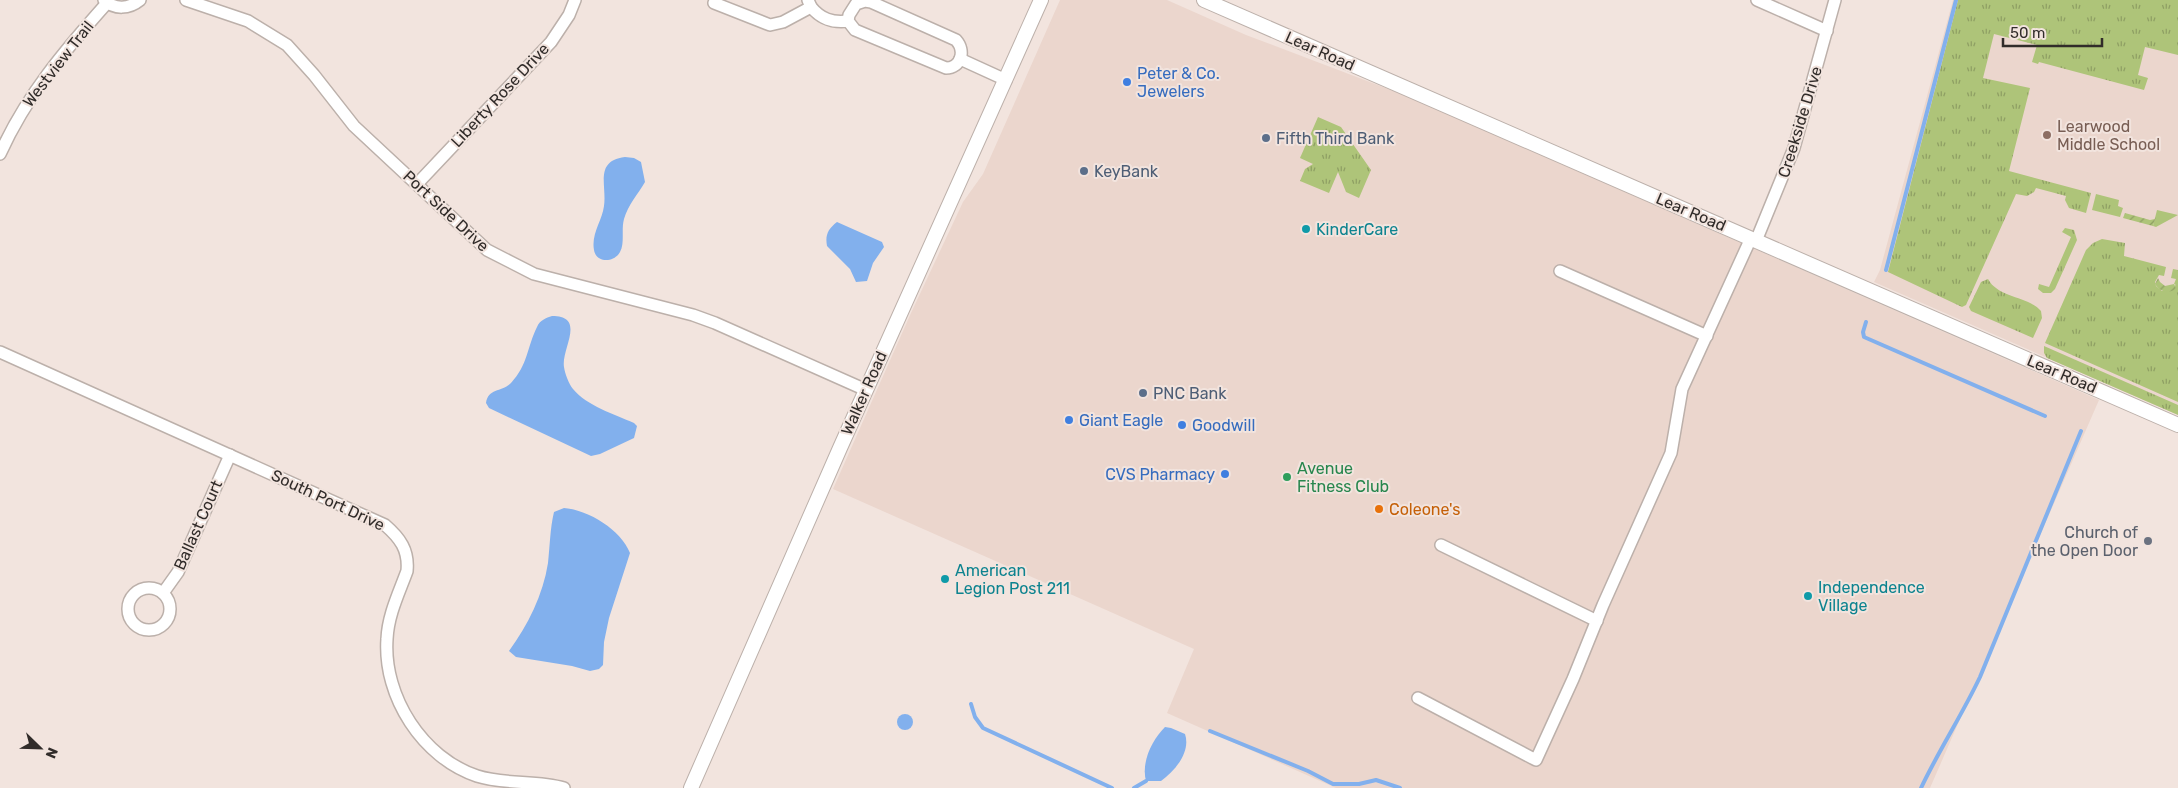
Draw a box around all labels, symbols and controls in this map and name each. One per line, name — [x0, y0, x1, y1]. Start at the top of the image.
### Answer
scale bar — [2003, 15, 2102, 47]
street label: Westview Trail — [19, 17, 97, 111]
text: 50 m — [2010, 24, 2045, 42]
street label: Lear Road — [1282, 27, 1358, 75]
street label: Liberty Rose Drive — [447, 39, 553, 151]
place label: Peter & Co. Jewelers — [1137, 64, 1220, 101]
street label: Creekside Drive — [1774, 64, 1826, 180]
marker: Peter & Co. Jewelers — [1121, 76, 1133, 88]
place label: Learwood Middle School — [2057, 117, 2160, 154]
place label: Fifth Third Bank — [1276, 129, 1395, 148]
marker: Learwood Middle School — [2041, 129, 2053, 141]
marker: Fifth Third Bank — [1260, 132, 1272, 144]
place label: KeyBank — [1094, 162, 1159, 181]
marker: KeyBank — [1078, 165, 1090, 177]
street label: Port Side Drive — [399, 166, 493, 256]
street label: Lear Road — [1653, 189, 1729, 235]
place label: KinderCare — [1316, 220, 1398, 239]
marker: KinderCare — [1300, 223, 1312, 235]
street label: Walker Road — [837, 348, 891, 438]
street label: Lear Road — [2024, 351, 2100, 397]
place label: PNC Bank — [1153, 384, 1227, 403]
marker: PNC Bank — [1137, 387, 1149, 399]
place label: Giant Eagle — [1079, 411, 1163, 430]
marker: Giant Eagle — [1063, 414, 1075, 426]
place label: Goodwill — [1192, 416, 1255, 435]
marker: Goodwill — [1176, 419, 1188, 431]
place label: Avenue Fitness Club — [1297, 459, 1389, 496]
street label: South Port Drive — [268, 465, 388, 535]
place label: CVS Pharmacy — [1105, 465, 1215, 484]
marker: CVS Pharmacy — [1219, 468, 1231, 480]
marker: Avenue Fitness Club — [1281, 471, 1293, 483]
street label: Ballast Court — [170, 477, 226, 573]
place label: Coleone's — [1389, 500, 1460, 519]
marker: Coleone's — [1373, 503, 1385, 515]
place label: Church of the Open Door — [2031, 523, 2139, 560]
marker: Church of the Open Door — [2142, 535, 2154, 547]
place label: American Legion Post 211 — [955, 561, 1070, 598]
marker: American Legion Post 211 — [939, 573, 951, 585]
place label: Independence Village — [1818, 578, 1925, 615]
marker: Independence Village — [1802, 590, 1814, 602]
north arrow — [15, 723, 65, 773]
text: N — [42, 745, 61, 761]

